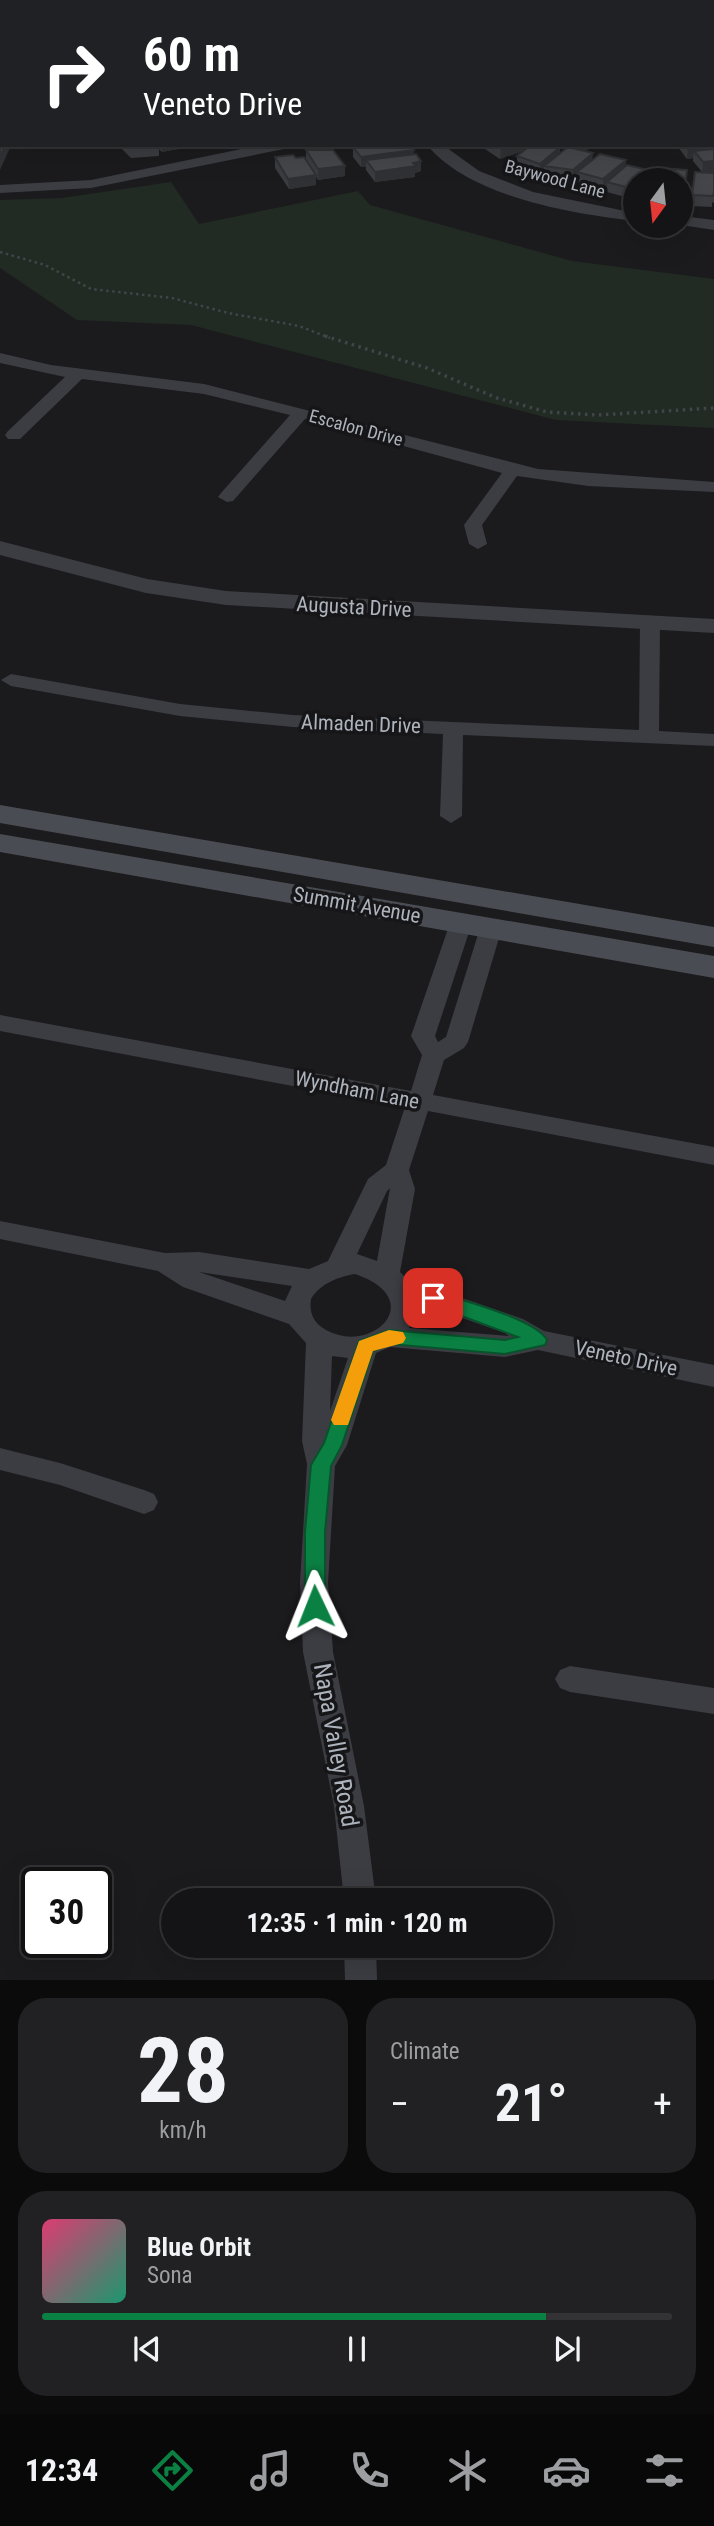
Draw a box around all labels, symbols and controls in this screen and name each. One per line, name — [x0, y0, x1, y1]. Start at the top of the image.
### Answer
text: 60 m — [143, 26, 240, 83]
icon: right — [28, 28, 119, 119]
text: Veneto Drive — [143, 85, 302, 123]
street label: Baywood Lane — [503, 155, 608, 202]
north arrow — [623, 168, 693, 238]
map controls — [623, 168, 693, 238]
street label: Escalon Drive — [307, 405, 405, 450]
street label: Augusta Drive — [296, 592, 412, 622]
street label: Almaden Drive — [301, 710, 422, 738]
street label: Summit Avenue — [291, 882, 423, 928]
street label: Wyndham Lane — [293, 1066, 421, 1114]
pin — [403, 1268, 463, 1328]
icon: arrive — [414, 1279, 452, 1317]
street label: Veneto Drive — [572, 1335, 680, 1381]
position arrow — [278, 1569, 352, 1643]
street label: Napa Valley Road — [308, 1661, 364, 1829]
speed limit sign: 30 — [21, 1867, 112, 1958]
text: 12:35 · 1 min · 120 m — [247, 1908, 467, 1938]
text: 28 — [137, 2018, 229, 2124]
text: Climate — [390, 2038, 460, 2065]
text: 21° — [495, 2073, 567, 2134]
text: − — [390, 2082, 409, 2126]
text: + — [653, 2082, 672, 2126]
text: km/h — [159, 2117, 207, 2144]
text: Blue Orbit — [147, 2232, 251, 2262]
text: Sona — [147, 2262, 193, 2289]
icon: previous — [128, 2330, 166, 2368]
icon: pause — [338, 2330, 376, 2368]
icon: next — [548, 2330, 586, 2368]
icon: directions — [148, 2446, 197, 2495]
icon: music — [246, 2446, 295, 2495]
icon: phone — [345, 2446, 394, 2495]
icon: climate — [443, 2446, 492, 2495]
icon: car — [542, 2446, 591, 2495]
icon: filters — [640, 2446, 689, 2495]
text: 12:34 — [25, 2451, 98, 2489]

